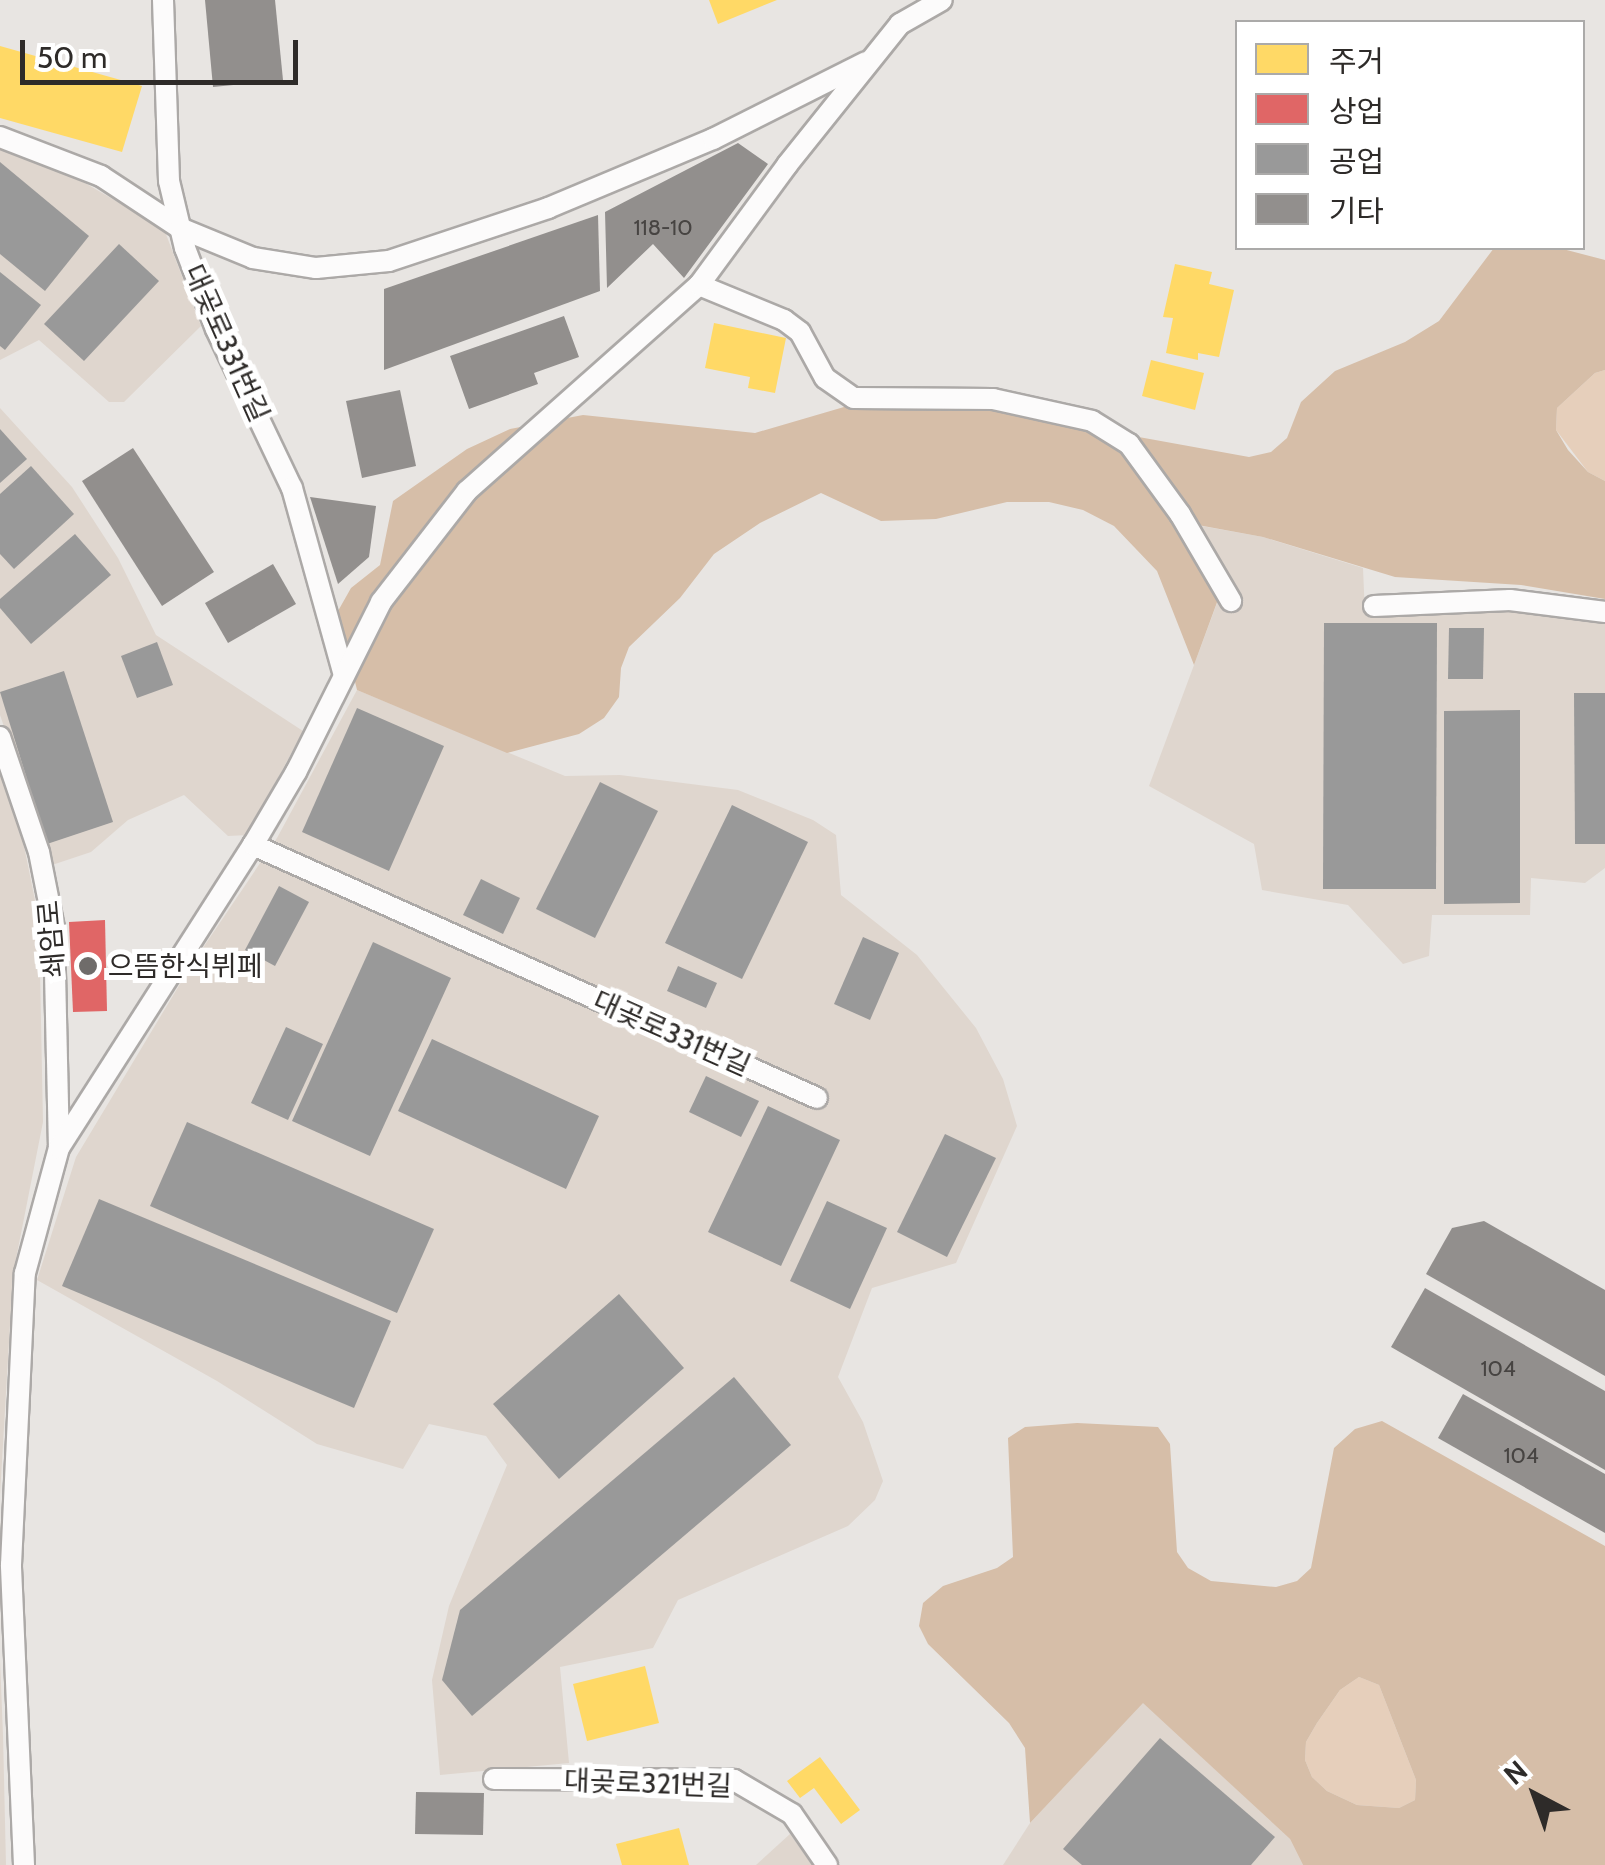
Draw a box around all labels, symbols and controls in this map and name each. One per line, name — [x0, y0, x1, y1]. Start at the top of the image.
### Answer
scale bar — [25, 20, 302, 82]
legend — [1235, 20, 1585, 250]
text: 50 m — [37, 39, 107, 76]
text: 주거 — [1329, 43, 1384, 80]
text: 상업 — [1329, 93, 1384, 130]
text: 공업 — [1329, 143, 1384, 180]
text: 기타 — [1329, 193, 1384, 230]
house number: 118-10 — [633, 215, 693, 241]
street label: 대곶로331번길 — [177, 259, 277, 427]
street label: 쇄암로 — [31, 899, 71, 979]
place label: 으뜸한식뷔페 — [108, 949, 263, 983]
marker: 으뜸한식뷔페 — [77, 955, 99, 977]
street label: 대곶로331번길 — [588, 983, 756, 1083]
house number: 104 — [1480, 1356, 1516, 1382]
house number: 104 — [1503, 1443, 1539, 1469]
north arrow — [1485, 1745, 1585, 1845]
text: N — [1497, 1753, 1534, 1792]
street label: 대곶로321번길 — [564, 1763, 732, 1803]

